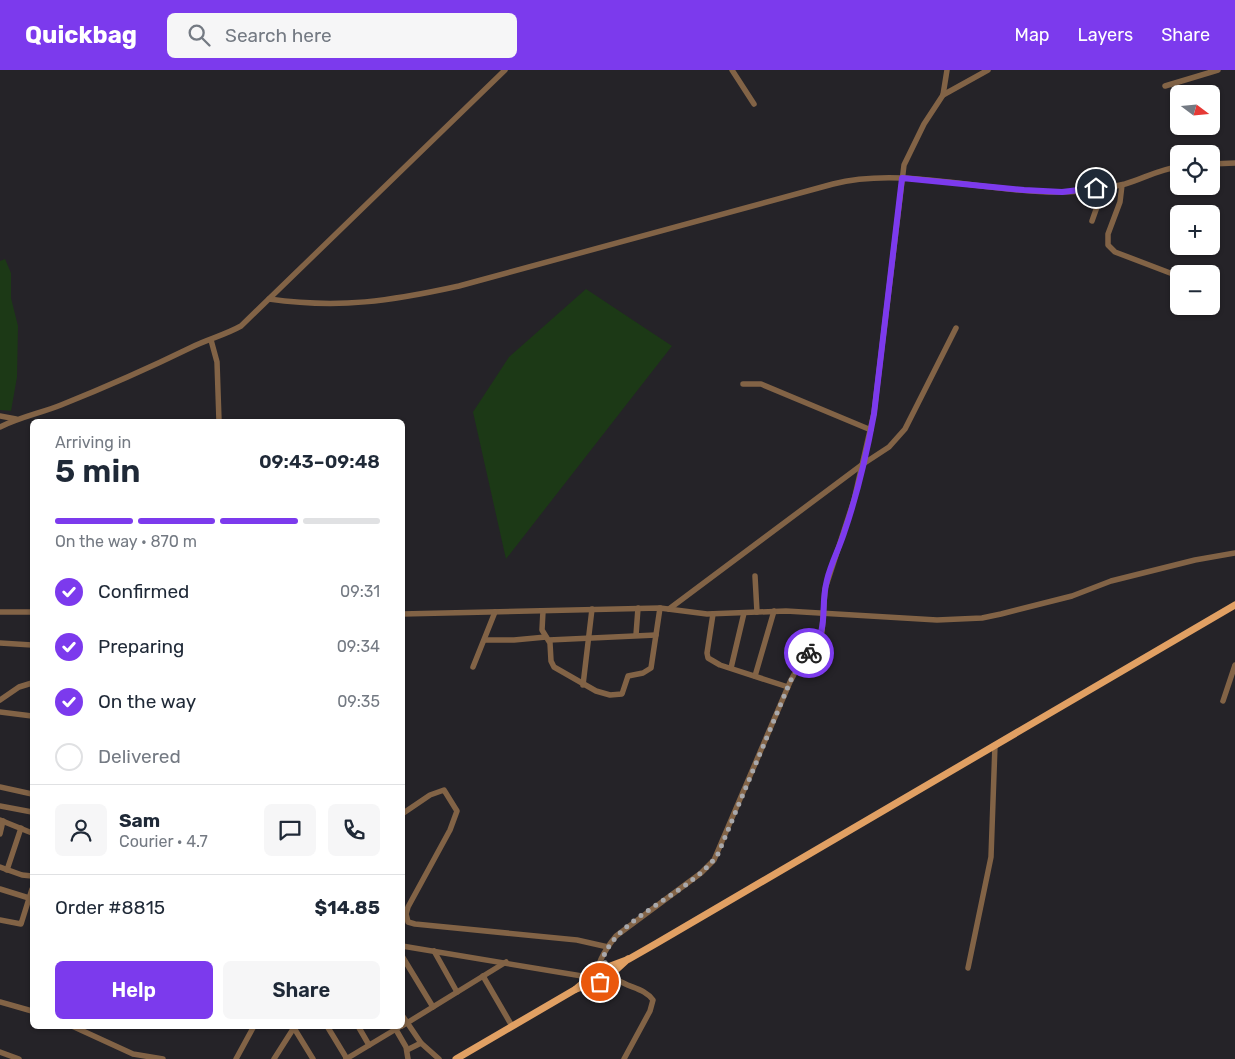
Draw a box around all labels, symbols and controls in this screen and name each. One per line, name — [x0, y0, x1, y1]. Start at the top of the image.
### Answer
search box — [167, 13, 517, 58]
text: Quickbag — [25, 21, 137, 49]
icon: search — [185, 21, 213, 49]
text: Search here — [225, 24, 332, 47]
text: Map — [1015, 24, 1050, 46]
text: Layers — [1078, 24, 1133, 46]
text: Share — [1161, 24, 1210, 46]
north arrow — [1170, 85, 1220, 135]
map controls — [1170, 85, 1220, 315]
button: locate — [1170, 145, 1220, 195]
pin — [1075, 167, 1117, 209]
icon: home — [1082, 174, 1110, 202]
button: + — [1170, 205, 1220, 255]
button: − — [1170, 265, 1220, 315]
text: Arriving in — [55, 433, 131, 452]
text: 09:43–09:48 — [259, 450, 380, 473]
text: 5 min — [55, 452, 140, 490]
text: On the way · 870 m — [55, 532, 197, 551]
icon: check — [55, 578, 83, 606]
text: Confirmed — [98, 580, 189, 603]
text: 09:31 — [340, 582, 380, 601]
courier — [784, 628, 834, 678]
icon: check — [55, 633, 83, 661]
text: Preparing — [98, 635, 184, 658]
text: 09:34 — [337, 637, 380, 656]
icon: bike — [795, 639, 823, 667]
icon: check — [55, 688, 83, 716]
text: On the way — [98, 690, 196, 713]
text: 09:35 — [337, 692, 380, 711]
text: Delivered — [98, 745, 181, 768]
button: person — [55, 804, 107, 856]
button: chat — [264, 804, 316, 856]
button: phone — [328, 804, 380, 856]
text: Sam — [119, 809, 160, 832]
text: Courier · 4.7 — [119, 832, 208, 851]
text: Order #8815 — [55, 896, 165, 919]
text: $14.85 — [315, 896, 380, 919]
button: Help — [55, 961, 213, 1019]
button: Share — [223, 961, 380, 1019]
pin — [579, 961, 621, 1003]
icon: bag — [586, 968, 614, 996]

